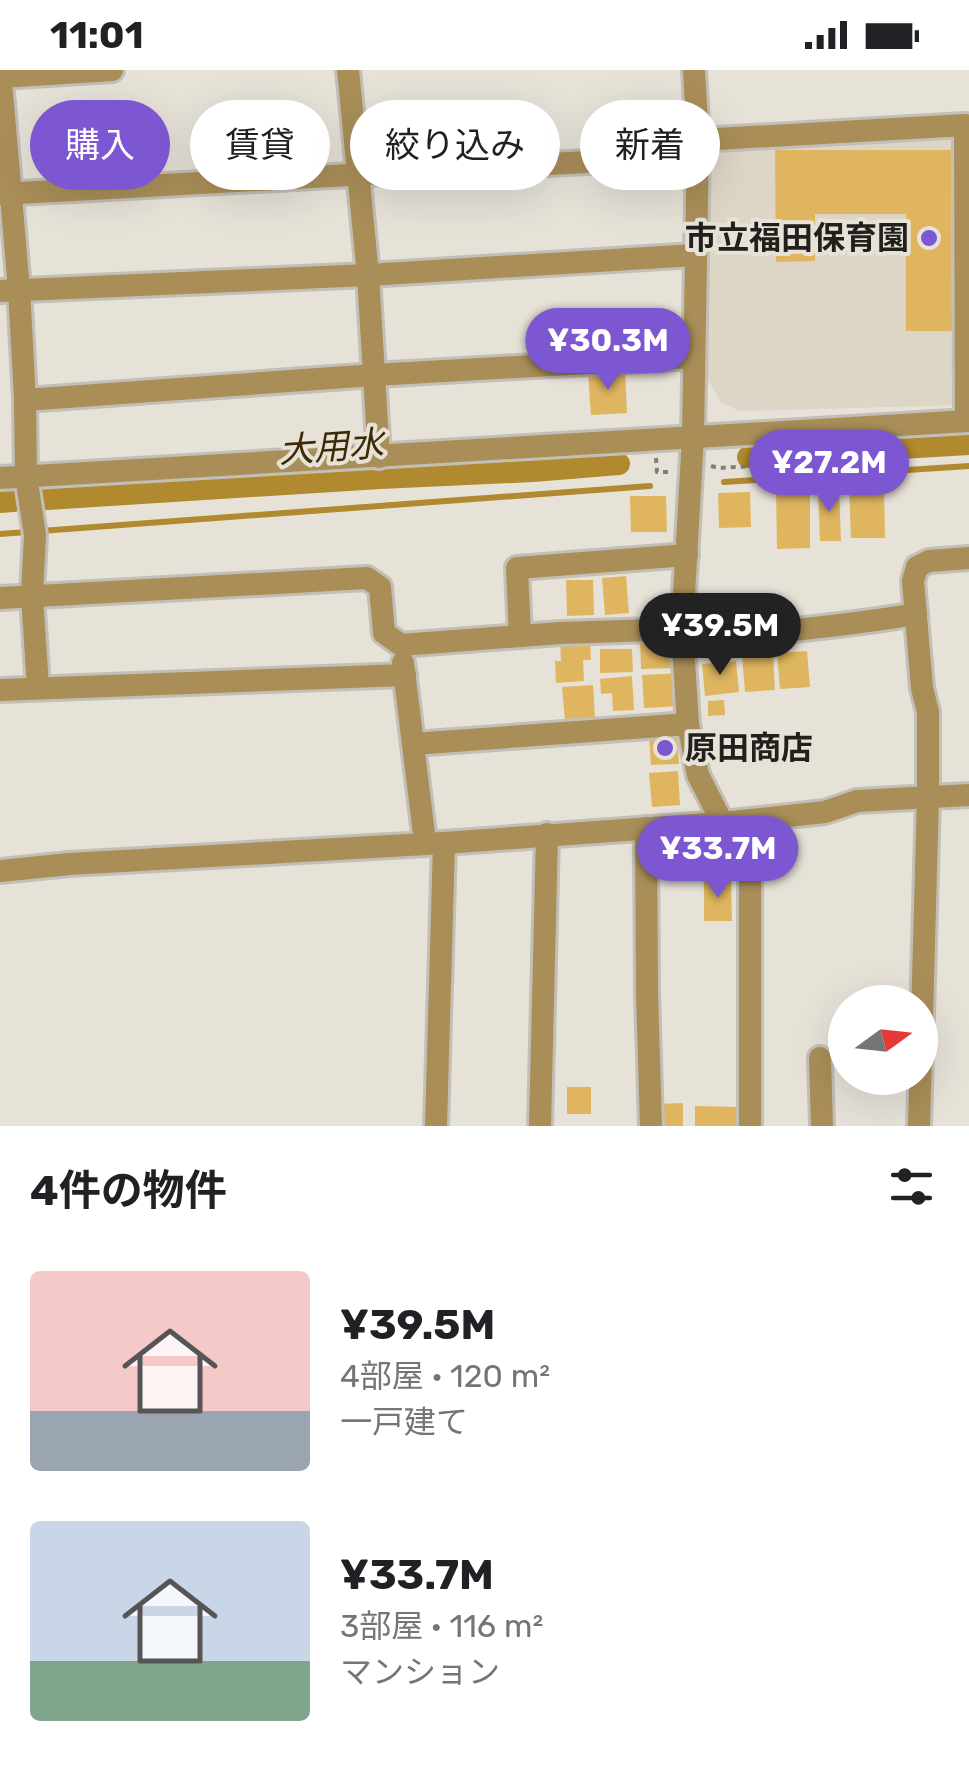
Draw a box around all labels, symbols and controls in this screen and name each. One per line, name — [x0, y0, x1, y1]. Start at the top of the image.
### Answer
text: 11:01 — [50, 12, 144, 58]
chip: 購入 — [30, 100, 170, 190]
chip: 賃貸 — [190, 100, 330, 190]
chip: 絞り込み — [350, 100, 560, 190]
chip: 新着 — [580, 100, 720, 190]
place label: 市立福田保育園 — [685, 219, 909, 257]
marker: 市立福田保育園 — [918, 227, 940, 249]
pin: ¥30.3M — [527, 308, 689, 393]
text: ¥30.3M — [547, 321, 669, 359]
water label: 大用水 — [277, 422, 389, 472]
pin: ¥27.2M — [748, 430, 910, 515]
text: ¥27.2M — [771, 443, 887, 481]
pin: ¥39.5M — [639, 593, 801, 678]
text: ¥39.5M — [661, 606, 779, 644]
place label: 原田商店 — [685, 729, 813, 767]
marker: 原田商店 — [654, 737, 676, 759]
pin: ¥33.7M — [637, 816, 799, 901]
text: ¥33.7M — [659, 829, 777, 867]
north arrow — [828, 985, 938, 1095]
map controls — [828, 985, 938, 1095]
icon: filters — [884, 1159, 939, 1214]
text: 4件の物件 — [30, 1166, 227, 1216]
text: ¥39.5M — [340, 1300, 495, 1350]
icon: home — [110, 1311, 230, 1431]
text: 4部屋 · 120 m² — [340, 1357, 550, 1395]
text: 一戸建て — [340, 1403, 468, 1441]
text: ¥33.7M — [340, 1550, 494, 1600]
icon: home — [110, 1561, 230, 1681]
text: 3部屋 · 116 m² — [340, 1607, 543, 1645]
text: マンション — [340, 1653, 500, 1691]

